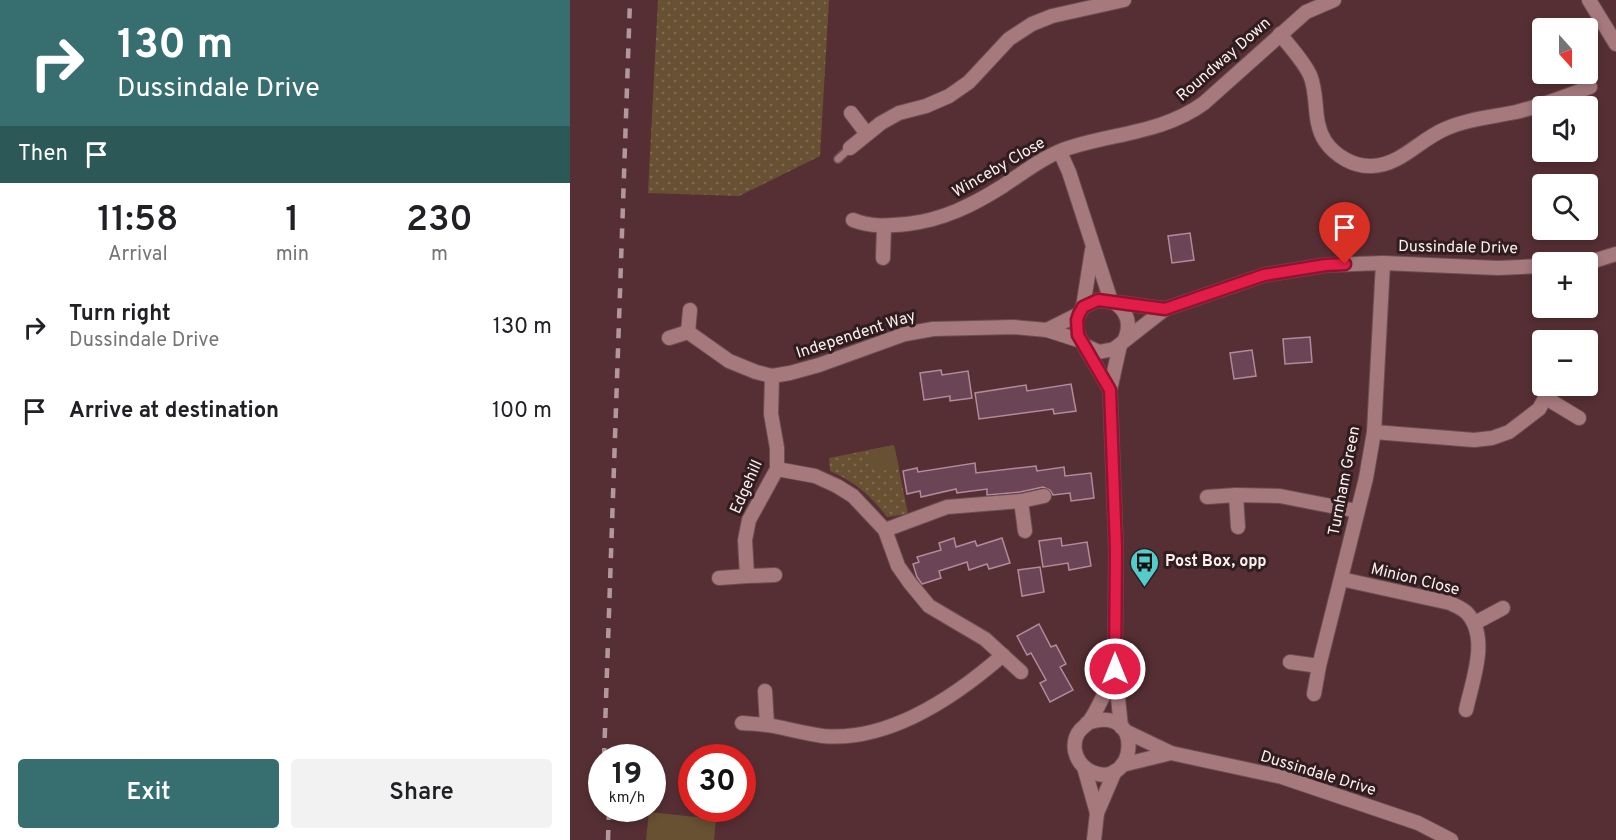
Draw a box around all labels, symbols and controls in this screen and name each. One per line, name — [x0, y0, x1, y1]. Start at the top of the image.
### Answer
street label: Roundway Down — [1173, 14, 1275, 106]
north arrow — [1532, 18, 1598, 84]
map controls — [1532, 18, 1598, 396]
text: 130 m — [117, 20, 233, 73]
icon: right — [18, 24, 96, 102]
text: Dussindale Drive — [117, 72, 320, 106]
button: sound — [1532, 96, 1598, 162]
street label: Winceby Close — [949, 133, 1049, 203]
icon: arrive — [80, 138, 113, 171]
text: Then — [18, 141, 68, 168]
button: search — [1532, 174, 1598, 240]
text: 11:58 — [97, 198, 178, 244]
text: 1 — [285, 198, 299, 244]
text: 230 — [406, 198, 473, 244]
pin — [1319, 202, 1370, 264]
icon: arrive — [1328, 211, 1361, 244]
street label: Dussindale Drive — [1398, 237, 1518, 259]
text: Arrival — [108, 242, 168, 268]
text: min — [276, 242, 309, 268]
text: m — [431, 242, 448, 268]
button: + — [1532, 252, 1598, 318]
text: Turn right — [69, 301, 171, 328]
street label: Independent Way — [794, 306, 918, 364]
icon: right — [18, 311, 51, 344]
text: 130 m — [493, 314, 552, 341]
text: Dussindale Drive — [69, 328, 219, 354]
button: − — [1532, 330, 1598, 396]
icon: arrive — [18, 395, 51, 428]
text: Arrive at destination — [69, 398, 279, 425]
text: 100 m — [492, 398, 552, 425]
street label: Turnham Green — [1325, 424, 1365, 538]
street label: Edgehill — [726, 457, 768, 517]
bus stop icon: Post Box, opp — [1128, 546, 1160, 588]
place label: Post Box, opp — [1165, 552, 1267, 572]
street label: Minion Close — [1368, 559, 1462, 601]
position arrow — [1083, 637, 1147, 701]
speed limit sign: 30 — [678, 744, 756, 822]
street label: Dussindale Drive — [1258, 747, 1378, 801]
text: 19 — [612, 757, 642, 794]
button: Exit — [18, 759, 279, 828]
button: Share — [291, 759, 552, 828]
text: km/h — [609, 789, 645, 808]

